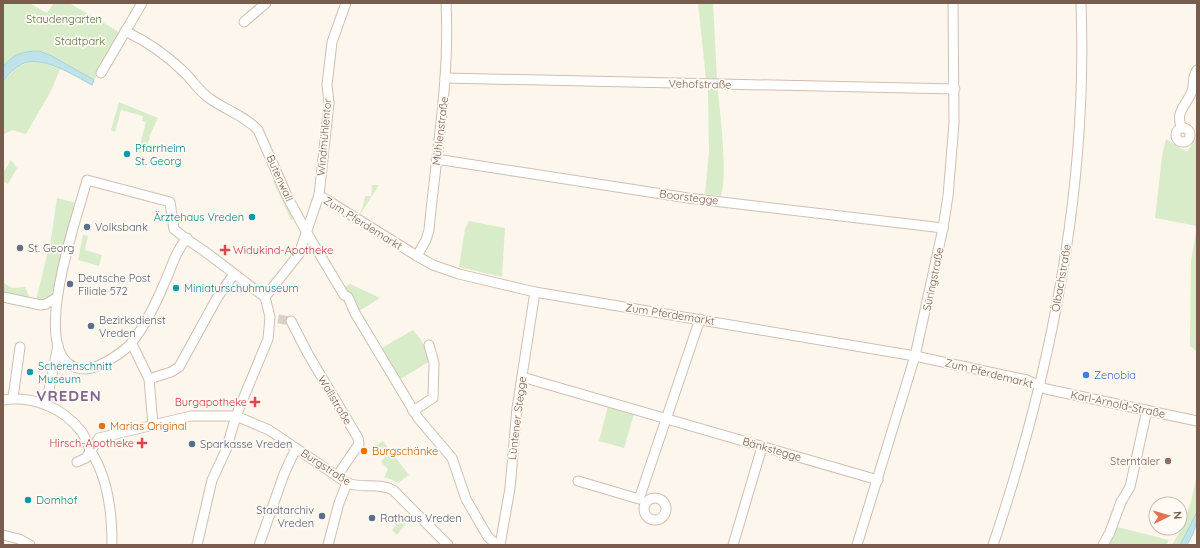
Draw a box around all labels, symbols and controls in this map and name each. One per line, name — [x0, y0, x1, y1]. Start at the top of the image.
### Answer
park label: Staudengarten — [26, 12, 102, 26]
park label: Stadtpark — [55, 34, 105, 48]
street label: Vehofstraße — [669, 76, 731, 92]
street label: Mühlenstraße — [429, 96, 451, 166]
street label: Windmühlentor — [314, 97, 334, 177]
place label: Pfarrheim St. Georg — [135, 141, 186, 168]
marker: Pfarrheim St. Georg — [122, 149, 132, 159]
street label: Butenwall — [263, 152, 297, 204]
street label: Boorstegge — [659, 186, 719, 208]
street label: Zum Pferdemarkt — [321, 193, 405, 253]
place label: Ärztehaus Vreden — [154, 210, 244, 224]
marker: Ärztehaus Vreden — [247, 212, 257, 222]
place label: Volksbank — [95, 220, 148, 234]
marker: Volksbank — [82, 222, 92, 232]
place label: St. Georg — [28, 241, 74, 255]
marker: St. Georg — [15, 243, 25, 253]
place label: Widukind-Apotheke — [233, 243, 333, 257]
street label: Ölbachstraße — [1048, 243, 1074, 313]
marker: Widukind-Apotheke — [220, 245, 230, 255]
street label: Süringstraße — [919, 246, 947, 312]
place label: Deutsche Post Filiale 572 — [78, 271, 151, 298]
marker: Deutsche Post Filiale 572 — [65, 279, 75, 289]
place label: Miniaturschuhmuseum — [184, 281, 299, 295]
marker: Miniaturschuhmuseum — [171, 283, 181, 293]
street label: Zum Pferdemarkt — [624, 300, 716, 328]
place label: Bezirksdienst Vreden — [99, 313, 166, 340]
marker: Bezirksdienst Vreden — [86, 321, 96, 331]
street label: Zum Pferdemarkt — [944, 355, 1035, 391]
place label: Scherenschnitt Museum — [38, 359, 112, 386]
marker: Scherenschnitt Museum — [25, 367, 35, 377]
place label: Zenobia — [1094, 368, 1136, 382]
marker: Zenobia — [1081, 370, 1091, 380]
street label: Wallstraße — [315, 373, 355, 427]
street label: Lüntener Stegge — [505, 375, 529, 461]
district label: VREDEN — [36, 386, 102, 405]
street label: Karl-Arnold-Straße — [1069, 387, 1167, 421]
place label: Burgapotheke — [175, 395, 247, 409]
marker: Burgapotheke — [250, 397, 260, 407]
place label: Marias Original — [110, 419, 187, 433]
marker: Marias Original — [97, 421, 107, 431]
street label: Bänkstegge — [741, 434, 803, 464]
place label: Hirsch-Apotheke — [50, 436, 134, 450]
place label: Sparkasse Vreden — [200, 437, 292, 451]
marker: Hirsch-Apotheke — [137, 438, 147, 448]
marker: Sparkasse Vreden — [187, 439, 197, 449]
place label: Burgschänke — [372, 444, 438, 458]
street label: Burgstraße — [298, 446, 354, 488]
marker: Burgschänke — [359, 446, 369, 456]
place label: Sterntaler — [1110, 454, 1161, 468]
marker: Sterntaler — [1163, 456, 1173, 466]
place label: Domhof — [36, 493, 78, 507]
marker: Domhof — [23, 495, 33, 505]
north arrow — [1148, 496, 1188, 536]
place label: Stadtarchiv Vreden — [256, 503, 314, 530]
text: N — [1171, 510, 1185, 520]
marker: Stadtarchiv Vreden — [317, 511, 327, 521]
place label: Rathaus Vreden — [380, 511, 462, 525]
marker: Rathaus Vreden — [367, 513, 377, 523]

